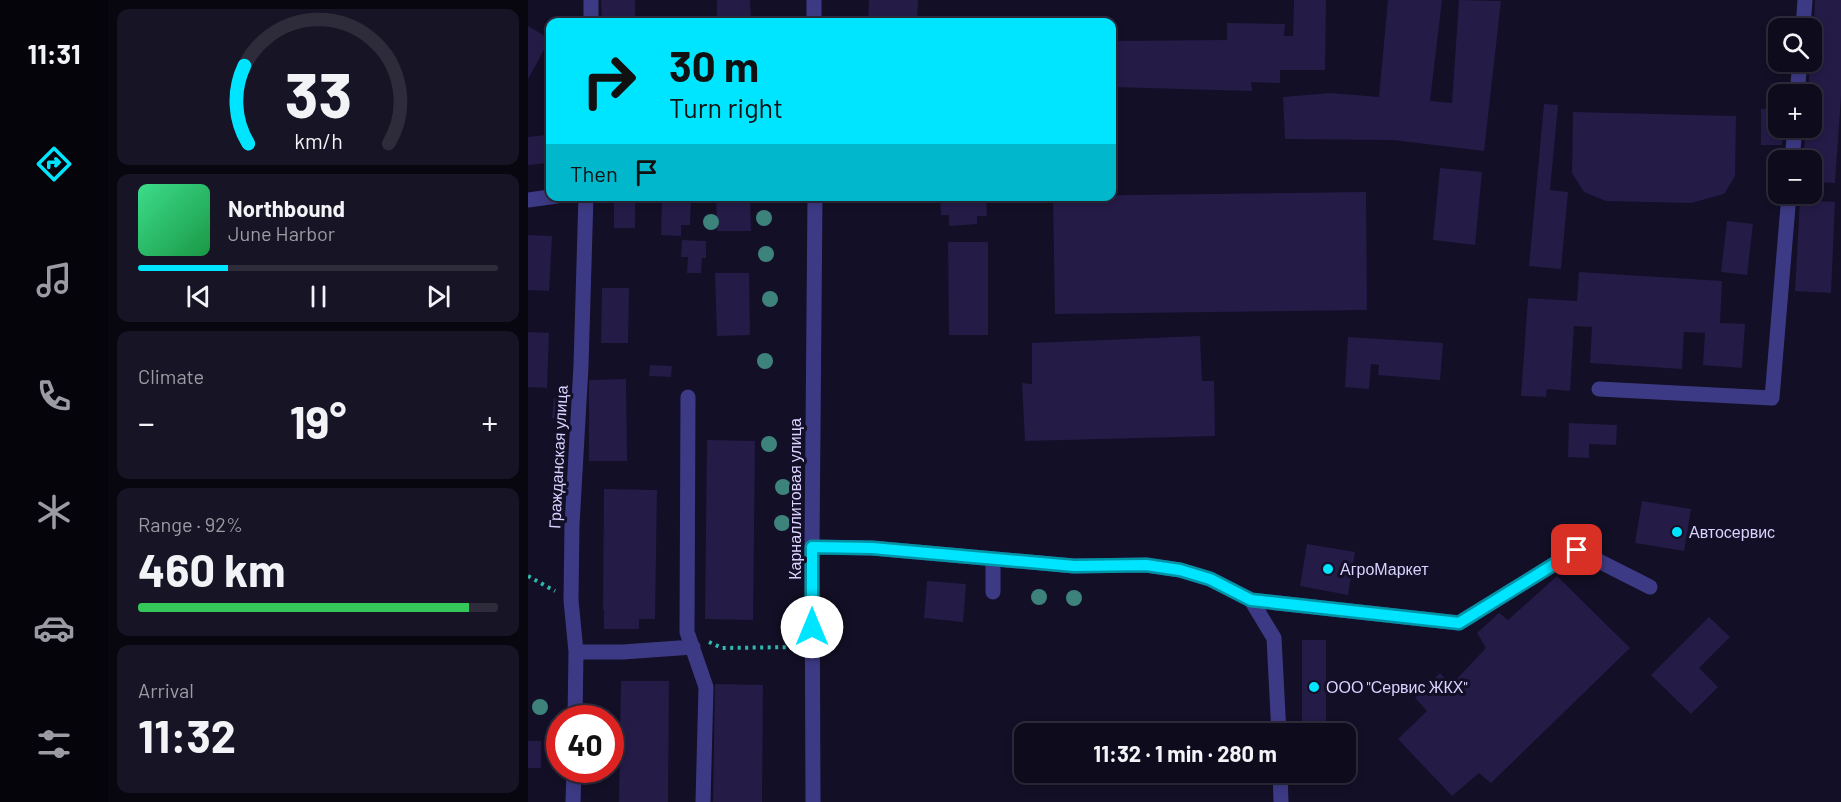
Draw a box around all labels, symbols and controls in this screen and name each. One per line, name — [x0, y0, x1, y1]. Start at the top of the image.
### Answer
map controls — [1768, 18, 1822, 204]
button: search — [1768, 18, 1822, 72]
text: 11:31 — [27, 37, 81, 69]
text: 30 m — [669, 40, 759, 90]
icon: right — [570, 42, 648, 120]
text: 33 — [284, 56, 352, 130]
button: + — [1768, 84, 1822, 138]
text: Turn right — [669, 91, 783, 123]
text: km/h — [294, 128, 342, 153]
icon: directions — [33, 143, 75, 185]
button: − — [1768, 150, 1822, 204]
icon: arrive — [630, 156, 663, 189]
text: Then — [570, 160, 618, 186]
text: Northbound — [228, 195, 345, 221]
text: June Harbor — [228, 221, 335, 245]
icon: music — [33, 259, 75, 301]
icon: previous — [182, 280, 215, 313]
icon: pause — [302, 280, 335, 313]
icon: next — [422, 280, 455, 313]
text: Climate — [138, 364, 204, 388]
icon: phone — [33, 375, 75, 417]
street label: Гражданская улица — [544, 385, 571, 529]
text: 19° — [290, 394, 346, 448]
text: − — [138, 402, 155, 442]
text: + — [482, 402, 498, 442]
street label: Карналлитовая улица — [785, 418, 804, 580]
icon: climate — [33, 491, 75, 533]
text: Range · 92% — [138, 512, 243, 536]
place label: Автосервис — [1689, 522, 1775, 541]
pin — [1551, 524, 1602, 575]
marker: Автосервис — [1670, 525, 1684, 539]
icon: arrive — [1560, 533, 1593, 566]
text: 460 km — [138, 542, 286, 596]
place label: АгроМаркет — [1340, 559, 1429, 578]
marker: АгроМаркет — [1321, 562, 1335, 576]
position arrow — [780, 595, 844, 659]
icon: car — [33, 607, 75, 649]
place label: ООО "Сервис ЖКХ" — [1326, 677, 1468, 696]
text: Arrival — [138, 678, 194, 702]
marker: ООО "Сервис ЖКХ" — [1307, 680, 1321, 694]
speed limit sign: 40 — [546, 705, 624, 783]
text: 11:32 — [138, 708, 236, 762]
icon: filters — [33, 723, 75, 765]
text: 11:32 · 1 min · 280 m — [1093, 740, 1277, 766]

